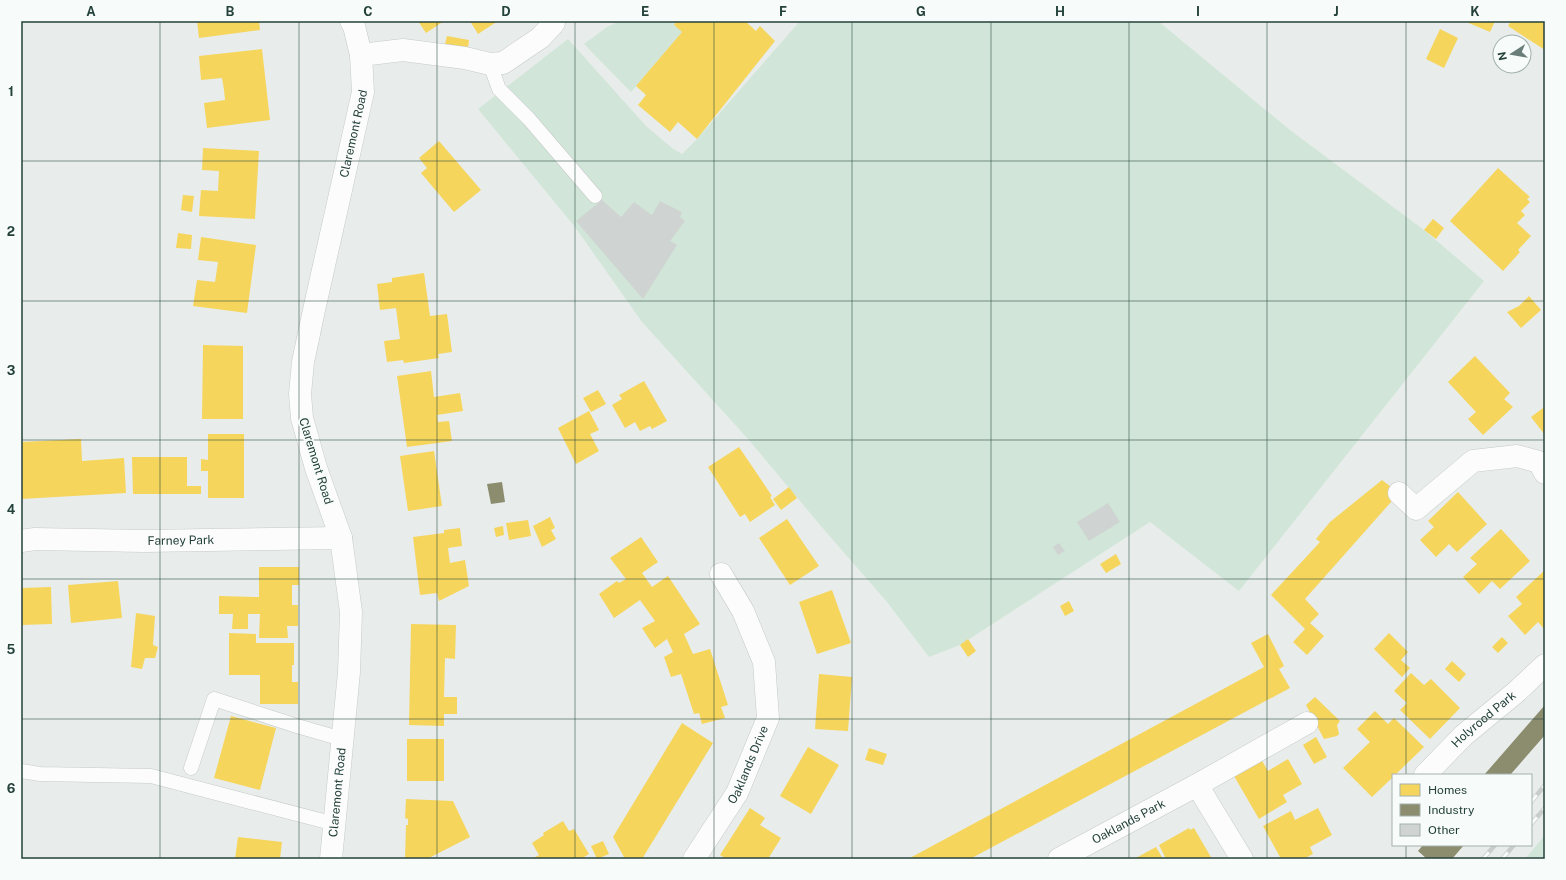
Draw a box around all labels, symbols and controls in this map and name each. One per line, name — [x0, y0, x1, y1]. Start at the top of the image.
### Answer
text: A — [86, 4, 96, 19]
text: B — [226, 4, 235, 19]
text: C — [363, 4, 373, 19]
text: D — [501, 4, 511, 19]
text: E — [641, 4, 649, 19]
text: F — [779, 4, 787, 19]
text: G — [916, 4, 926, 19]
text: H — [1055, 4, 1065, 19]
text: I — [1196, 4, 1200, 19]
text: J — [1333, 4, 1339, 19]
text: K — [1470, 4, 1480, 19]
north arrow — [1492, 34, 1532, 74]
text: N — [1495, 51, 1509, 62]
text: 1 — [8, 84, 14, 99]
street label: Claremont Road — [337, 88, 370, 179]
text: 2 — [7, 224, 15, 239]
text: 3 — [7, 363, 16, 378]
street label: Claremont Road — [296, 416, 336, 506]
text: 4 — [7, 502, 16, 517]
street label: Farney Park — [147, 533, 215, 548]
text: 5 — [7, 642, 16, 657]
street label: Holyrood Park — [1449, 688, 1519, 750]
street label: Oaklands Drive — [725, 723, 771, 807]
street label: Claremont Road — [326, 747, 349, 838]
legend — [1392, 774, 1532, 846]
text: 6 — [7, 781, 16, 796]
text: Homes — [1428, 783, 1467, 797]
street label: Oaklands Park — [1090, 796, 1168, 847]
text: Industry — [1428, 803, 1475, 817]
text: Other — [1428, 823, 1460, 837]

